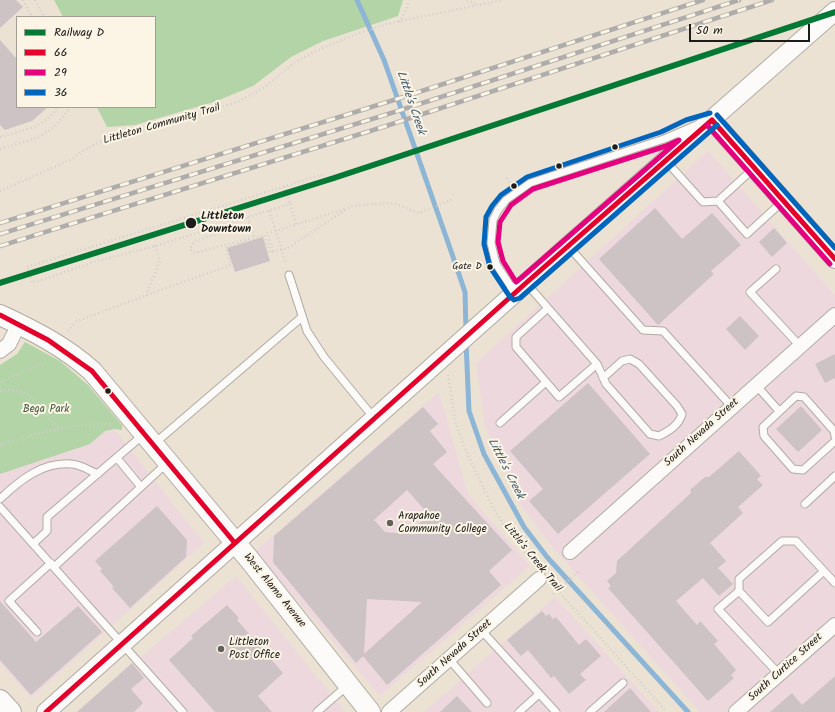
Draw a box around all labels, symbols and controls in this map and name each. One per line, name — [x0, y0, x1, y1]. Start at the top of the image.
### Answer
legend — [16, 16, 156, 108]
scale bar — [691, 16, 812, 42]
text: 50 m — [696, 21, 723, 40]
text: Railway D — [54, 23, 104, 42]
text: 66 — [54, 43, 67, 62]
text: 29 — [54, 63, 67, 82]
water label: Little's Creek — [392, 69, 428, 137]
text: 36 — [54, 83, 68, 102]
street label: Littleton Community Trail — [102, 102, 222, 148]
unlabelled marker — [610, 142, 620, 152]
unlabelled marker — [554, 161, 564, 171]
unlabelled marker — [509, 181, 519, 191]
place label: Littleton Downtown — [201, 210, 251, 236]
marker: Littleton Downtown — [184, 216, 198, 230]
place label: Gate D — [452, 261, 482, 273]
marker: Gate D — [485, 262, 495, 272]
unlabelled marker — [103, 386, 113, 396]
street label: South Nevada Street — [662, 396, 742, 470]
park label: Bega Park — [23, 403, 69, 417]
water label: Little's Creek — [484, 436, 526, 502]
place label: Arapahoe Community College — [398, 510, 487, 536]
marker: Arapahoe Community College — [385, 518, 395, 528]
street label: Little's Creek Trail — [500, 521, 564, 595]
street label: West Alamo Avenue — [240, 551, 308, 631]
street label: South Nevada Street — [415, 617, 495, 691]
street label: South Curtice Street — [746, 631, 826, 705]
place label: Littleton Post Office — [229, 636, 280, 662]
marker: Littleton Post Office — [216, 644, 226, 654]

